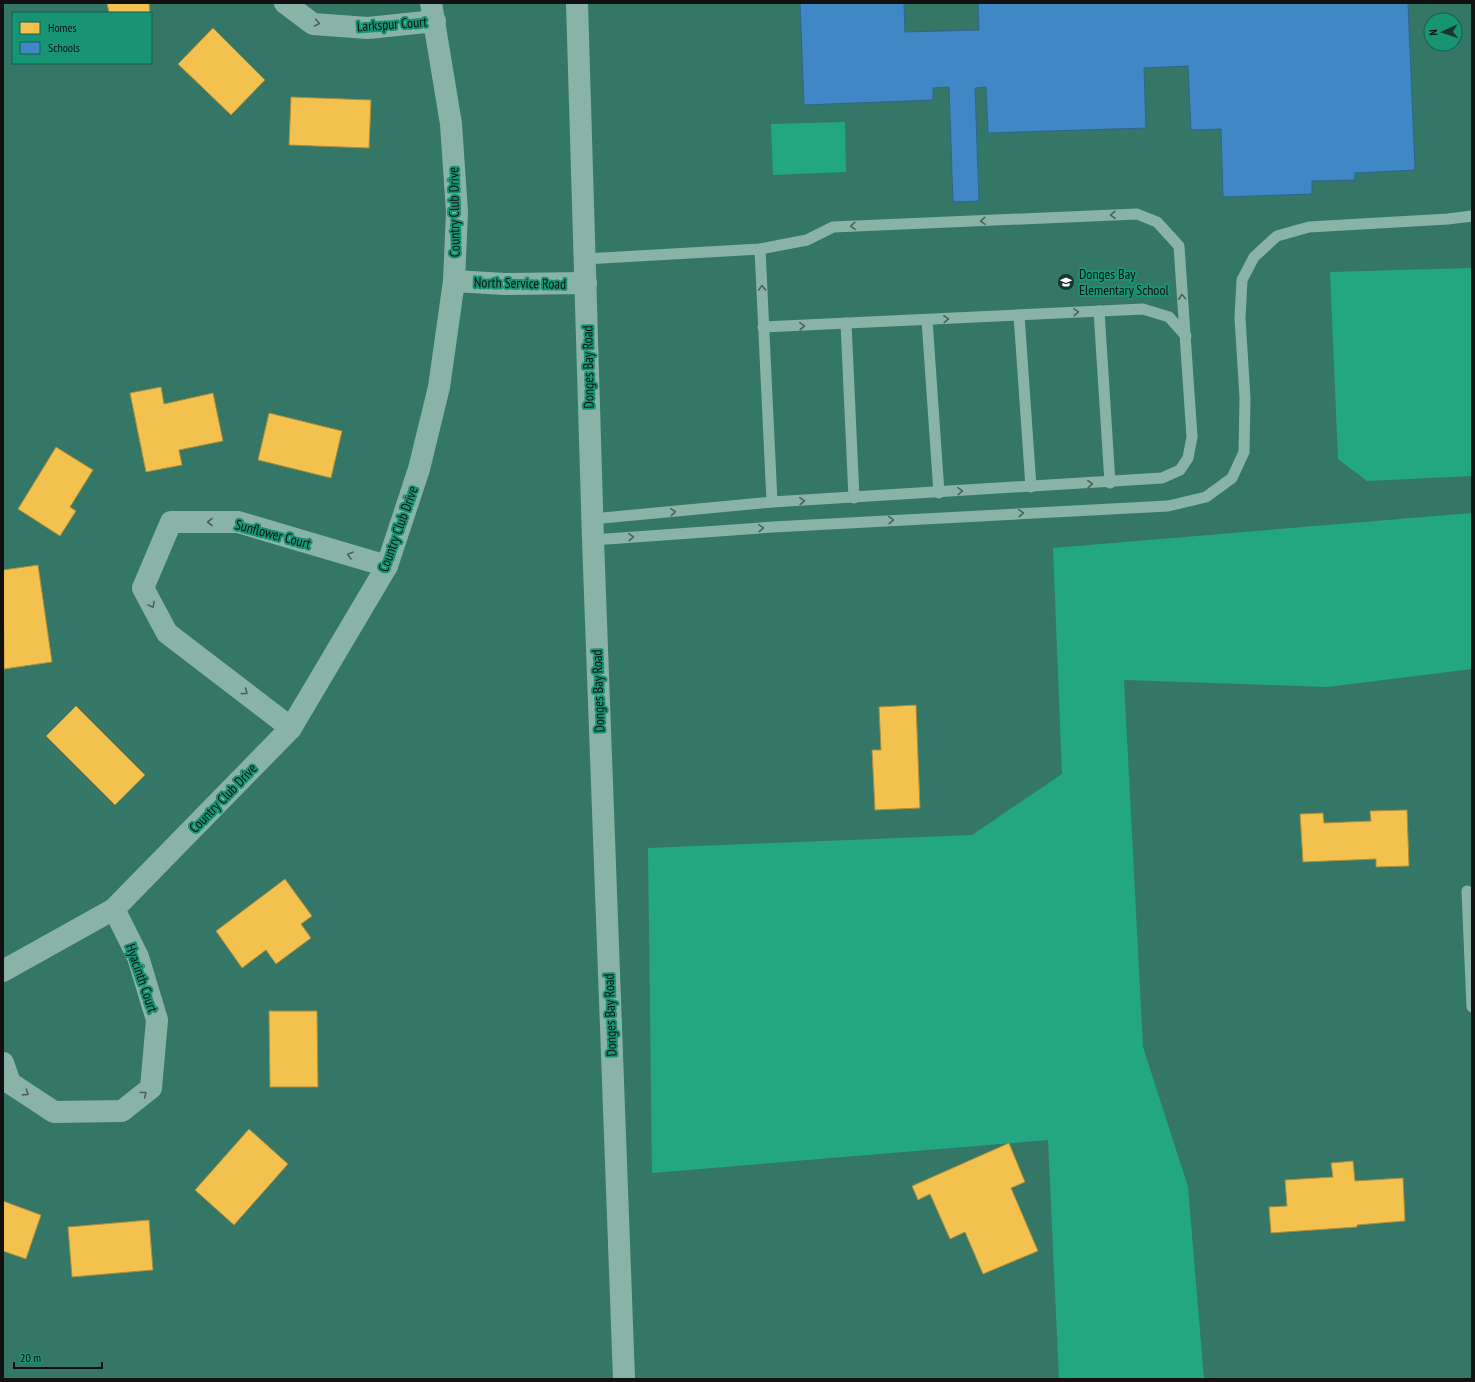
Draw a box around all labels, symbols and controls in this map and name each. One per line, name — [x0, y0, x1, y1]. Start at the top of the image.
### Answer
legend — [12, 12, 152, 64]
north arrow — [1423, 12, 1463, 52]
street label: Larkspur Court — [356, 13, 428, 35]
one-way arrow — [314, 18, 321, 27]
text: Homes — [48, 20, 76, 35]
text: N — [1426, 29, 1440, 36]
text: Schools — [48, 40, 80, 55]
street label: Country Club Drive — [444, 167, 464, 257]
one-way arrow — [1110, 211, 1116, 219]
one-way arrow — [980, 216, 986, 225]
one-way arrow — [850, 222, 856, 231]
place label: Donges Bay Elementary School — [1079, 265, 1169, 299]
school or university icon: Donges Bay Elementary School — [1056, 272, 1076, 292]
street label: North Service Road — [474, 273, 566, 293]
one-way arrow — [757, 285, 766, 291]
one-way arrow — [1178, 294, 1187, 300]
one-way arrow — [1073, 308, 1079, 316]
one-way arrow — [943, 314, 949, 323]
one-way arrow — [799, 321, 805, 330]
street label: Donges Bay Road — [578, 325, 598, 409]
one-way arrow — [1087, 479, 1093, 488]
street label: Country Club Drive — [374, 483, 422, 574]
one-way arrow — [957, 487, 963, 496]
one-way arrow — [799, 496, 805, 505]
one-way arrow — [670, 507, 676, 516]
one-way arrow — [1018, 509, 1024, 518]
street label: Sunflower Court — [233, 515, 313, 553]
one-way arrow — [888, 516, 894, 525]
one-way arrow — [207, 518, 213, 526]
one-way arrow — [758, 523, 764, 532]
one-way arrow — [628, 533, 634, 542]
one-way arrow — [346, 551, 353, 560]
one-way arrow — [148, 601, 155, 608]
street label: Donges Bay Road — [588, 649, 608, 733]
one-way arrow — [241, 688, 248, 695]
street label: Country Club Drive — [185, 759, 261, 837]
street label: Hyacinth Court — [122, 941, 162, 1015]
street label: Donges Bay Road — [600, 973, 620, 1057]
one-way arrow — [21, 1088, 28, 1095]
one-way arrow — [140, 1091, 147, 1098]
scale bar — [14, 1344, 102, 1370]
text: 20 m — [20, 1350, 41, 1365]

